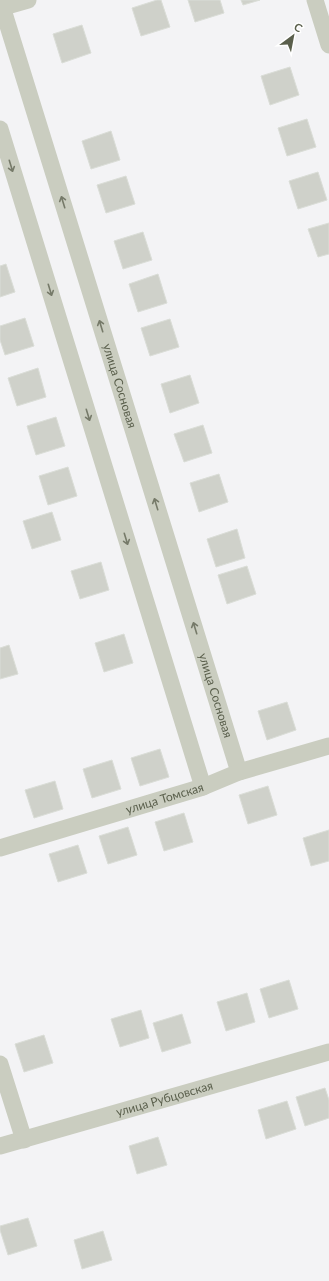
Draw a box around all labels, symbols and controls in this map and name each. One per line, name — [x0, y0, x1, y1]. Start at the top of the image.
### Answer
north arrow — [273, 16, 313, 56]
text: С — [292, 20, 306, 35]
one-way arrow — [8, 160, 16, 172]
one-way arrow — [59, 196, 66, 209]
one-way arrow — [47, 284, 54, 297]
one-way arrow — [97, 320, 104, 333]
street label: улица Сосновая — [100, 342, 140, 430]
one-way arrow — [85, 408, 92, 421]
one-way arrow — [152, 498, 159, 511]
one-way arrow — [123, 532, 130, 545]
one-way arrow — [191, 622, 198, 635]
street label: улица Сосновая — [196, 651, 236, 740]
street label: улица Томская — [124, 779, 205, 817]
street label: улица Рубцовская — [114, 1078, 215, 1120]

